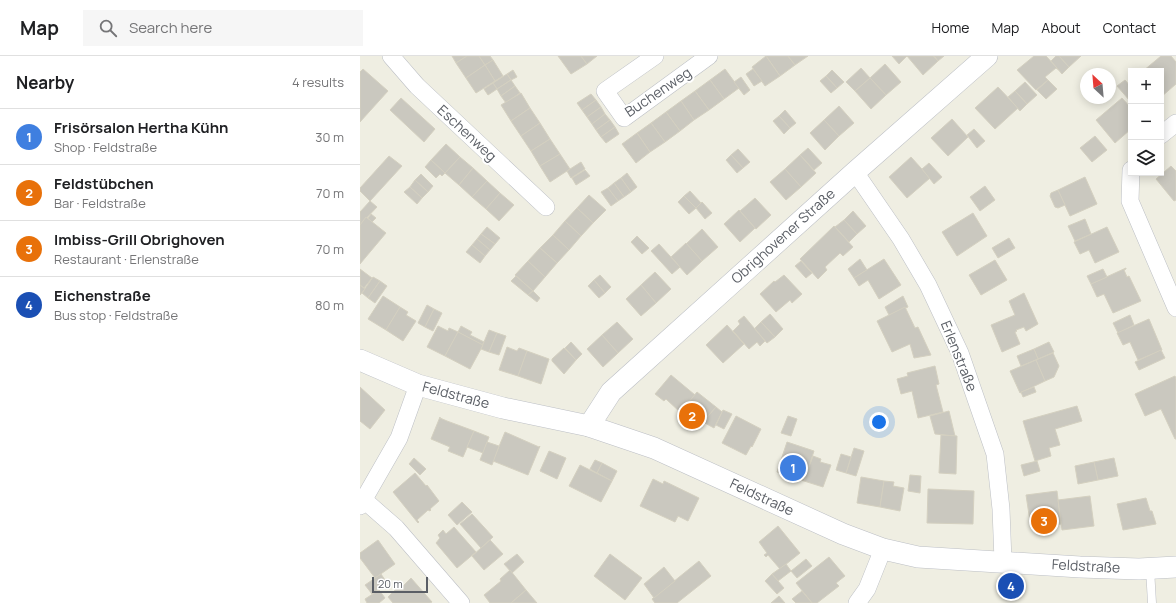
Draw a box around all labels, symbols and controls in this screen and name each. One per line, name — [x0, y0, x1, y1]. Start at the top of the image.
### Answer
search box — [83, 10, 363, 46]
text: Map — [20, 15, 59, 41]
icon: search — [97, 17, 119, 39]
text: Search here — [129, 17, 212, 38]
text: Home — [932, 18, 969, 37]
text: Map — [991, 18, 1019, 37]
text: About — [1041, 18, 1081, 37]
text: Contact — [1103, 18, 1156, 37]
street label: Buchenweg — [621, 62, 695, 121]
north arrow — [1080, 68, 1116, 104]
map controls — [1128, 68, 1164, 176]
button: + — [1128, 68, 1164, 104]
text: Nearby — [16, 71, 74, 94]
text: 4 results — [292, 73, 344, 91]
street label: Eschenweg — [434, 100, 501, 165]
button: − — [1128, 104, 1164, 140]
text: Frisörsalon Hertha Kühn — [54, 117, 228, 138]
text: 1 — [26, 128, 32, 146]
text: 30 m — [315, 128, 344, 146]
text: Shop · Feldstraße — [54, 138, 157, 156]
button: layers — [1128, 140, 1164, 176]
text: Feldstübchen — [54, 173, 154, 194]
text: 2 — [25, 184, 33, 202]
text: 70 m — [316, 184, 344, 202]
street label: Obrighovener Straße — [727, 184, 839, 287]
text: Bar · Feldstraße — [54, 194, 146, 212]
text: Imbiss-Grill Obrighoven — [54, 229, 225, 250]
text: 3 — [25, 240, 33, 258]
text: 70 m — [316, 240, 344, 258]
text: Restaurant · Erlenstraße — [54, 250, 199, 268]
text: Eichenstraße — [54, 285, 151, 306]
text: 4 — [25, 296, 33, 314]
text: 80 m — [315, 296, 344, 314]
text: Bus stop · Feldstraße — [54, 306, 178, 324]
street label: Erlenstraße — [937, 318, 982, 394]
street label: Feldstraße — [421, 376, 492, 413]
pin: 2 — [679, 401, 705, 431]
your location — [869, 412, 889, 432]
pin: 1 — [780, 453, 806, 483]
street label: Feldstraße — [727, 473, 797, 520]
pin: 3 — [1031, 506, 1057, 536]
street label: Feldstraße — [1051, 554, 1121, 577]
pin: 4 — [998, 571, 1024, 601]
scale bar — [372, 575, 428, 594]
text: 20 m — [378, 576, 403, 591]

